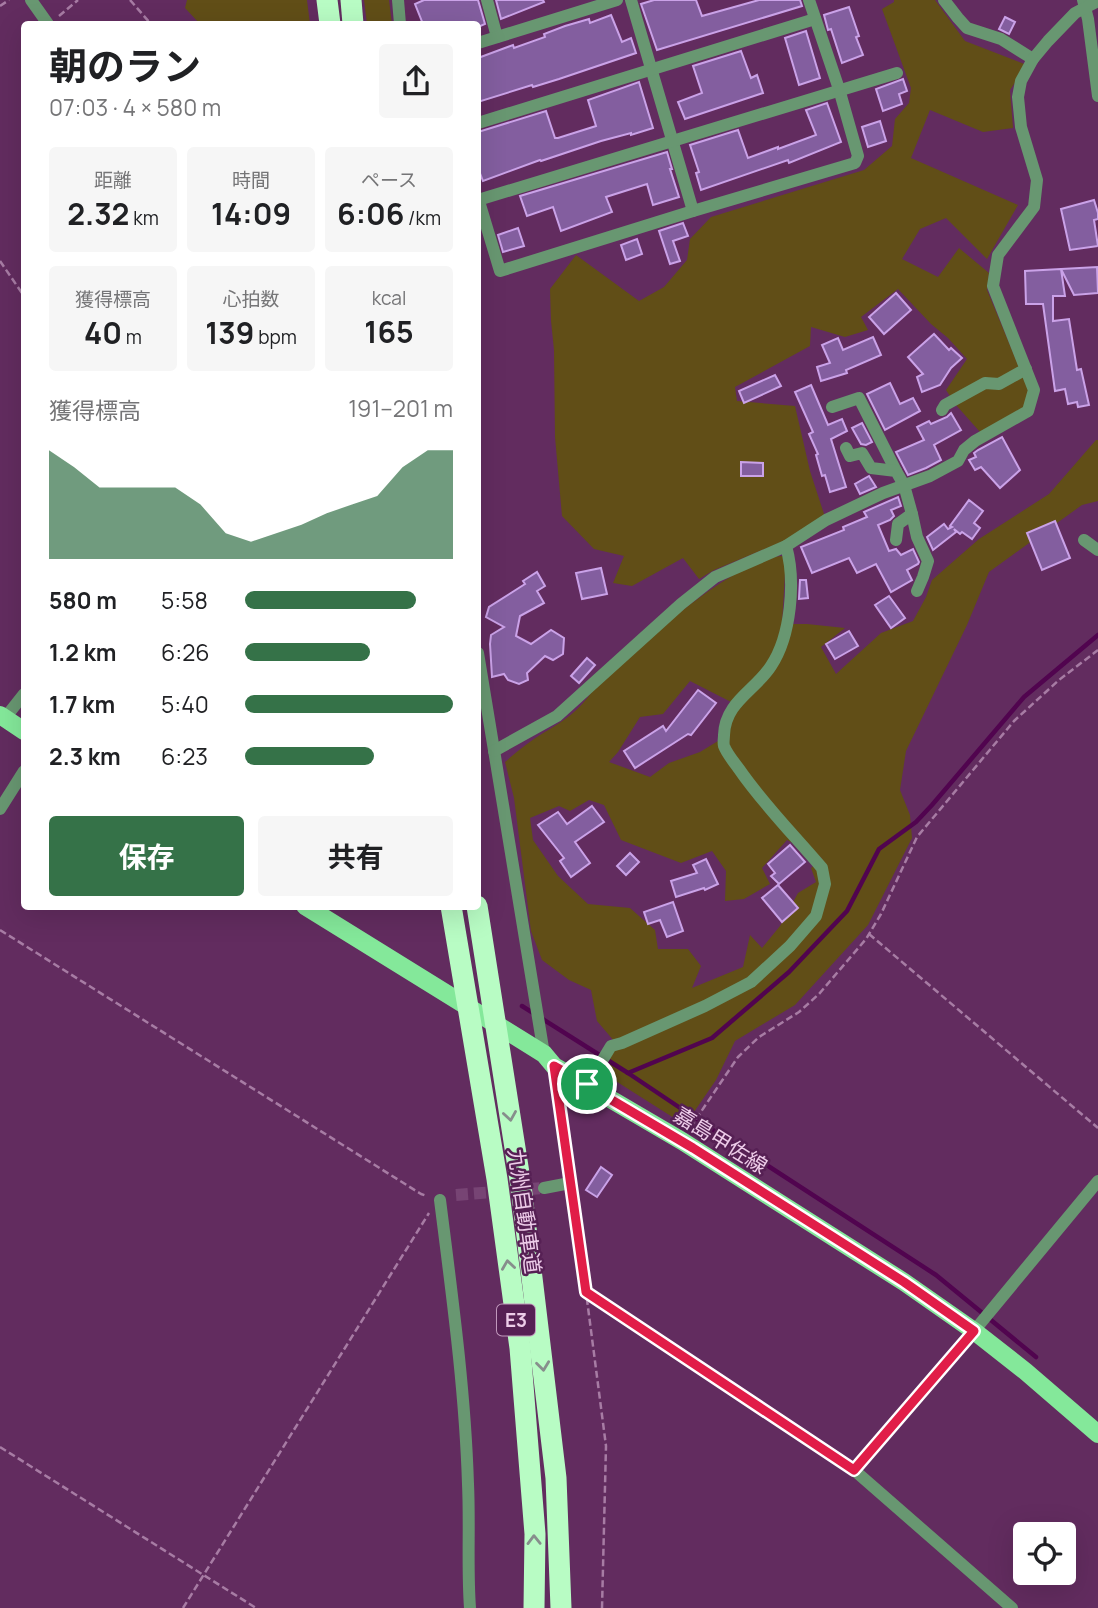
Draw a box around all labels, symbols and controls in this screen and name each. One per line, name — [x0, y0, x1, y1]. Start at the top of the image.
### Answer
text: 朝のラン — [49, 39, 201, 91]
button: share — [379, 44, 453, 118]
text: 07:03 · 4 × 580 m — [49, 91, 221, 123]
text: 距離 — [94, 167, 132, 193]
text: 時間 — [232, 167, 270, 193]
text: ペース — [361, 167, 417, 193]
text: 2.32 — [67, 193, 129, 234]
text: 14:09 — [211, 193, 291, 234]
text: 6:06 — [337, 193, 404, 234]
text: km — [129, 205, 159, 231]
text: /km — [404, 205, 441, 231]
text: kcal — [372, 285, 406, 311]
text: 獲得標高 — [75, 286, 151, 312]
text: 心拍数 — [222, 286, 280, 312]
text: 165 — [364, 311, 414, 352]
text: 40 — [84, 312, 122, 353]
text: 139 — [205, 312, 254, 353]
text: m — [122, 324, 142, 350]
text: bpm — [254, 324, 297, 350]
text: 191–201 m — [348, 392, 453, 424]
text: 獲得標高 — [49, 394, 141, 426]
text: 580 m — [49, 584, 117, 616]
text: 5:58 — [161, 584, 208, 616]
text: 1.2 km — [49, 636, 116, 668]
text: 6:26 — [161, 636, 210, 668]
text: 1.7 km — [49, 688, 115, 720]
text: 5:40 — [161, 688, 209, 720]
text: 2.3 km — [49, 740, 121, 772]
text: 6:23 — [161, 740, 208, 772]
button: 保存 — [49, 816, 244, 896]
button: 共有 — [258, 816, 453, 896]
pin — [557, 1054, 617, 1114]
icon: arrive — [568, 1065, 606, 1103]
street label: 嘉島甲佐線 — [669, 1100, 773, 1180]
one-way arrow — [502, 1110, 517, 1122]
street label: 九州自動車道 — [502, 1147, 548, 1275]
one-way arrow — [501, 1259, 516, 1270]
road number: E3 — [497, 1304, 535, 1336]
one-way arrow — [535, 1360, 550, 1371]
map controls — [1013, 1522, 1076, 1585]
button: locate — [1013, 1522, 1076, 1585]
one-way arrow — [527, 1534, 542, 1545]

